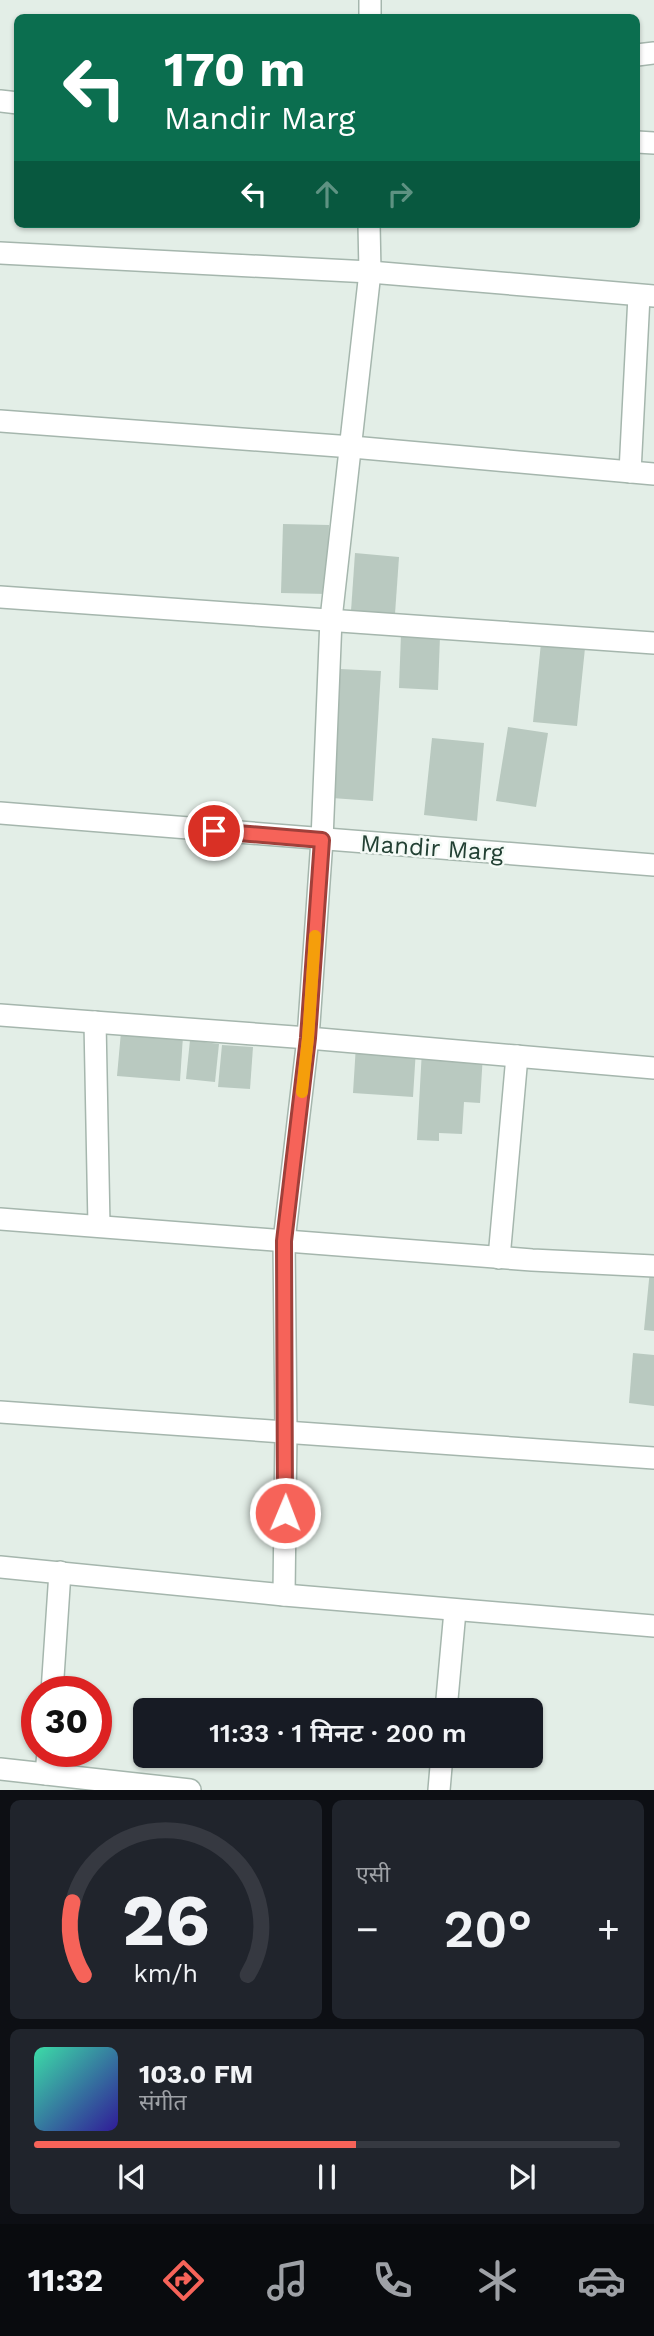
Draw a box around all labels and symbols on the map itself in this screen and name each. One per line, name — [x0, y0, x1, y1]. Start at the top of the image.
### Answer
pin — [184, 801, 244, 861]
street label: Mandir Marg — [359, 829, 505, 867]
position arrow — [248, 1476, 322, 1550]
speed limit sign: 30 — [21, 1676, 112, 1767]

